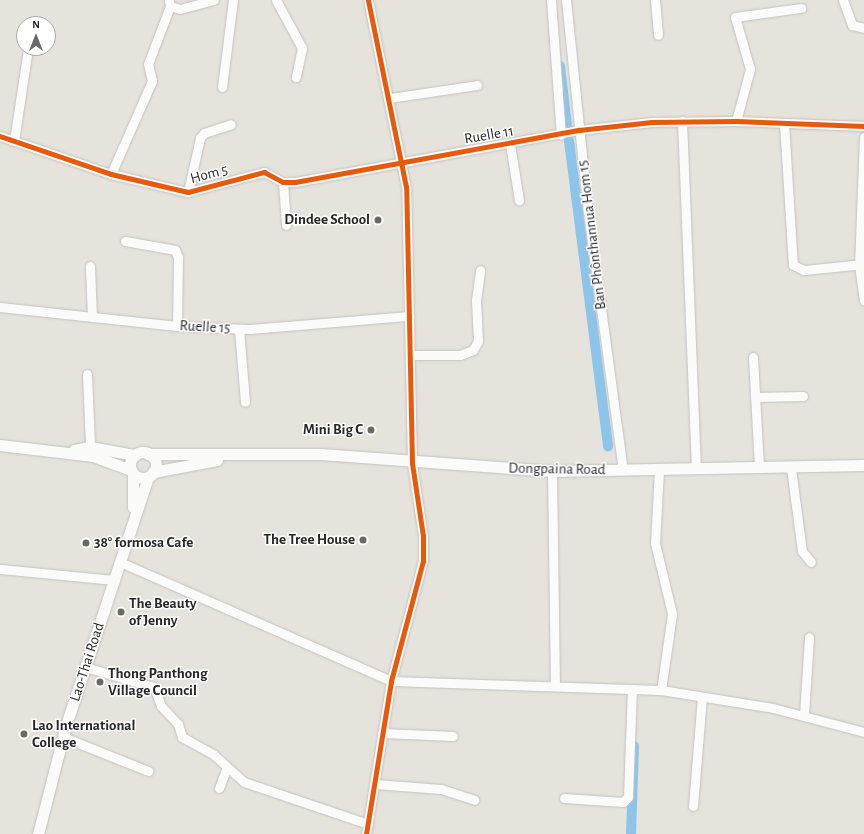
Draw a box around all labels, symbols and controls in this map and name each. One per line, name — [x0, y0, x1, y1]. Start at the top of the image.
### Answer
north arrow — [16, 16, 56, 56]
text: N — [32, 19, 40, 30]
street label: Ruelle 11 — [463, 122, 515, 148]
street label: Ban Phônthannua Hom 15 — [574, 159, 610, 311]
street label: Hom 5 — [188, 160, 230, 188]
place label: Dindee School — [284, 211, 370, 229]
marker: Dindee School — [373, 215, 383, 225]
street label: Ruelle 15 — [179, 317, 231, 337]
place label: Mini Big C — [303, 421, 363, 439]
marker: Mini Big C — [366, 425, 376, 435]
street label: Dongpaina Road — [508, 459, 606, 479]
place label: The Tree House — [264, 531, 355, 549]
place label: 38° formosa Cafe — [94, 534, 193, 552]
marker: The Tree House — [358, 535, 368, 545]
marker: 38° formosa Cafe — [81, 538, 91, 548]
place label: The Beauty of Jenny — [129, 594, 196, 629]
marker: The Beauty of Jenny — [116, 607, 126, 617]
street label: Lao-Thai Road — [66, 620, 108, 704]
place label: Thong Panthong Village Council — [108, 664, 207, 699]
marker: Thong Panthong Village Council — [95, 677, 105, 687]
place label: Lao International College — [32, 716, 135, 751]
marker: Lao International College — [19, 729, 29, 739]

